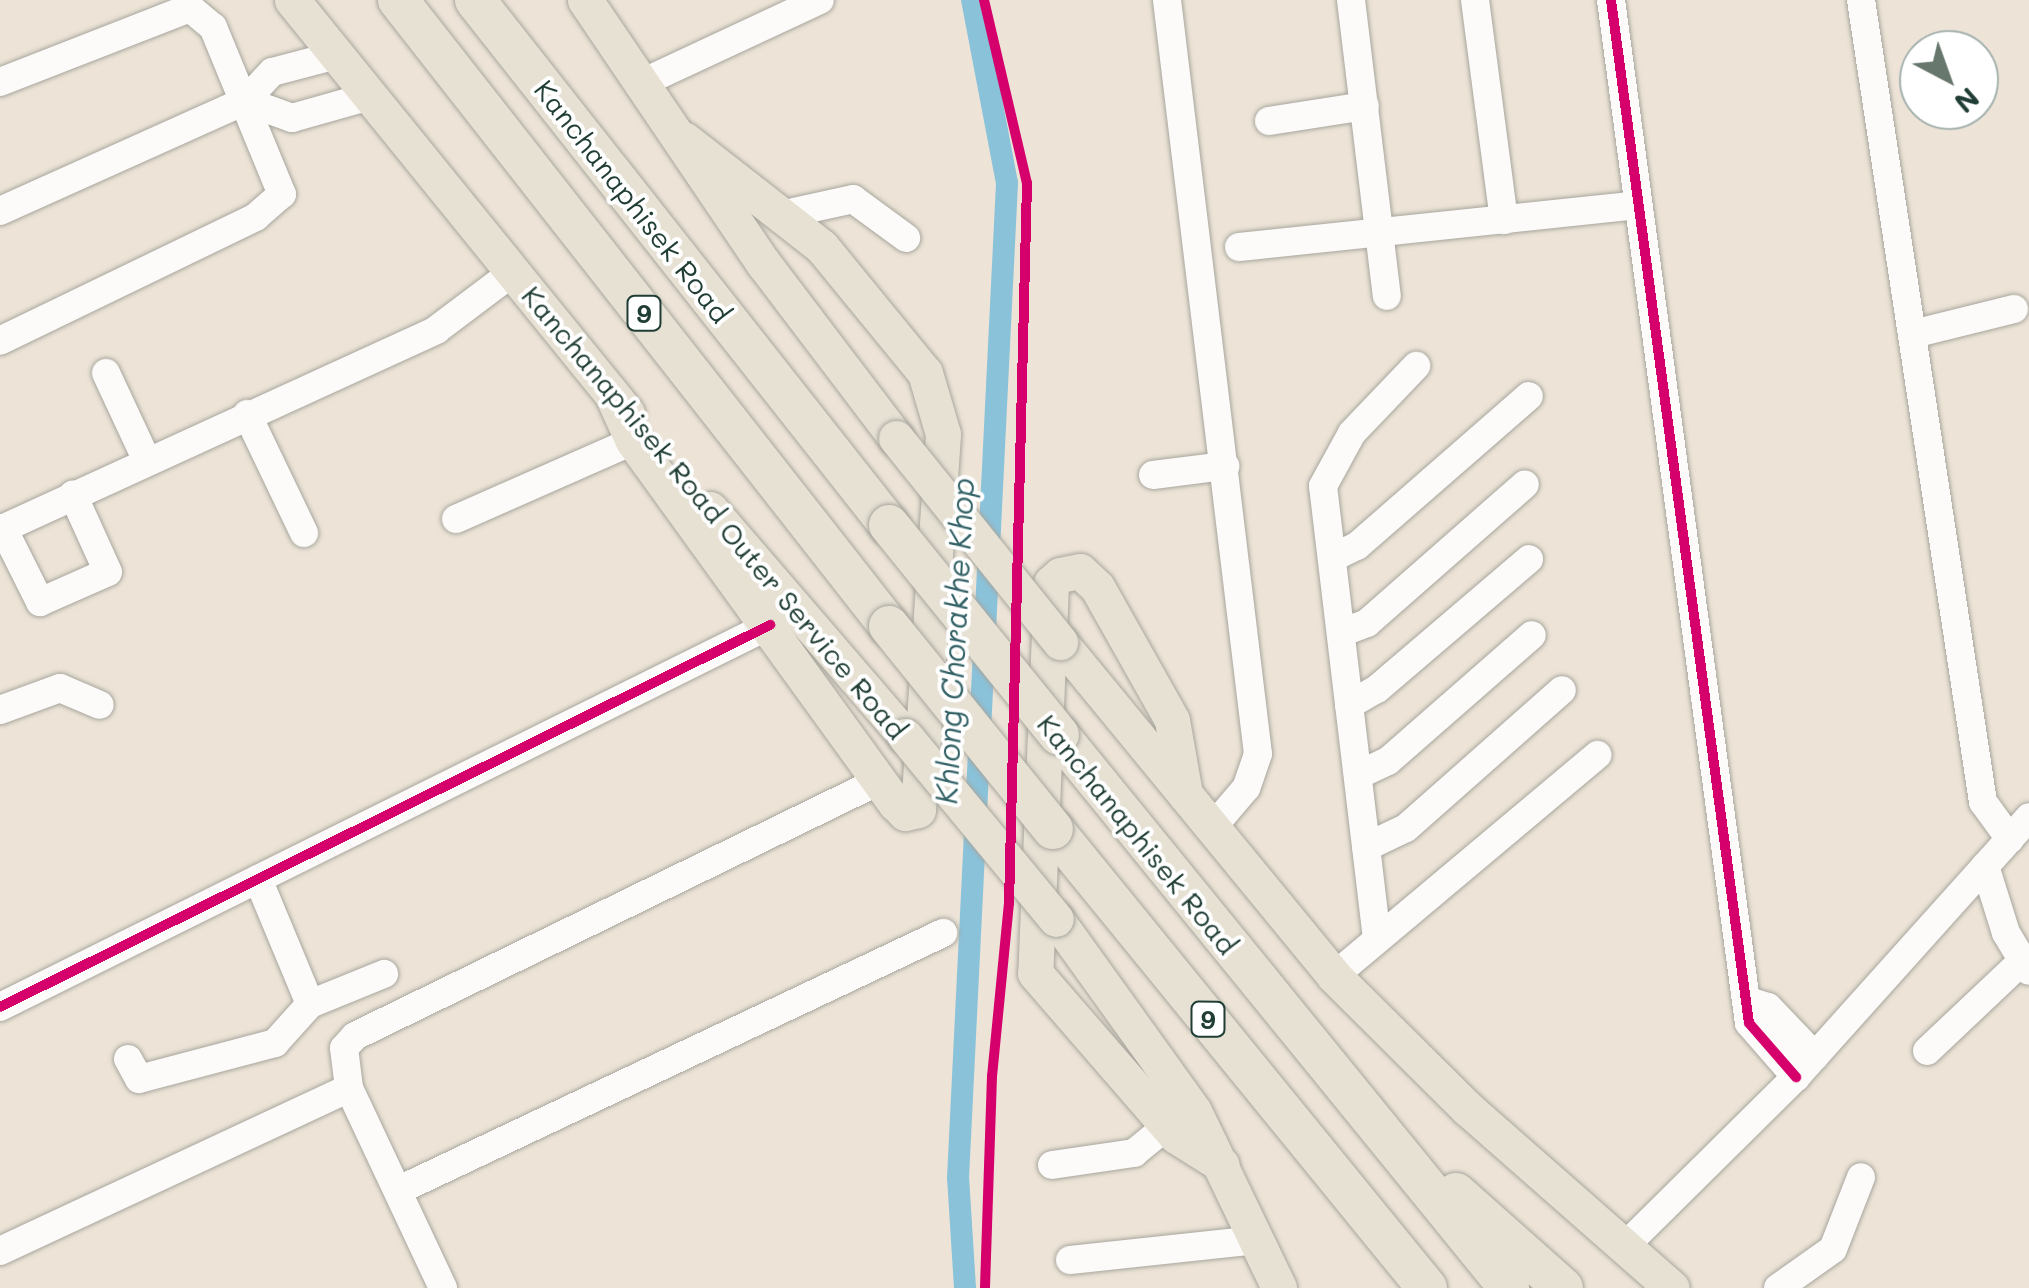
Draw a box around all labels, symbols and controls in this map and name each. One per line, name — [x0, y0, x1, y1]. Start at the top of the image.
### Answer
north arrow — [1899, 30, 1999, 130]
street label: Kanchanaphisek Road — [528, 73, 738, 329]
text: N — [1948, 81, 1987, 122]
street label: Kanchanaphisek Road Outer Service Road — [515, 279, 915, 745]
road number: 9 — [624, 293, 664, 333]
water label: Khlong Chorakhe Khop — [927, 477, 981, 805]
street label: Kanchanaphisek Road — [1031, 707, 1245, 961]
road number: 9 — [1188, 999, 1228, 1039]

